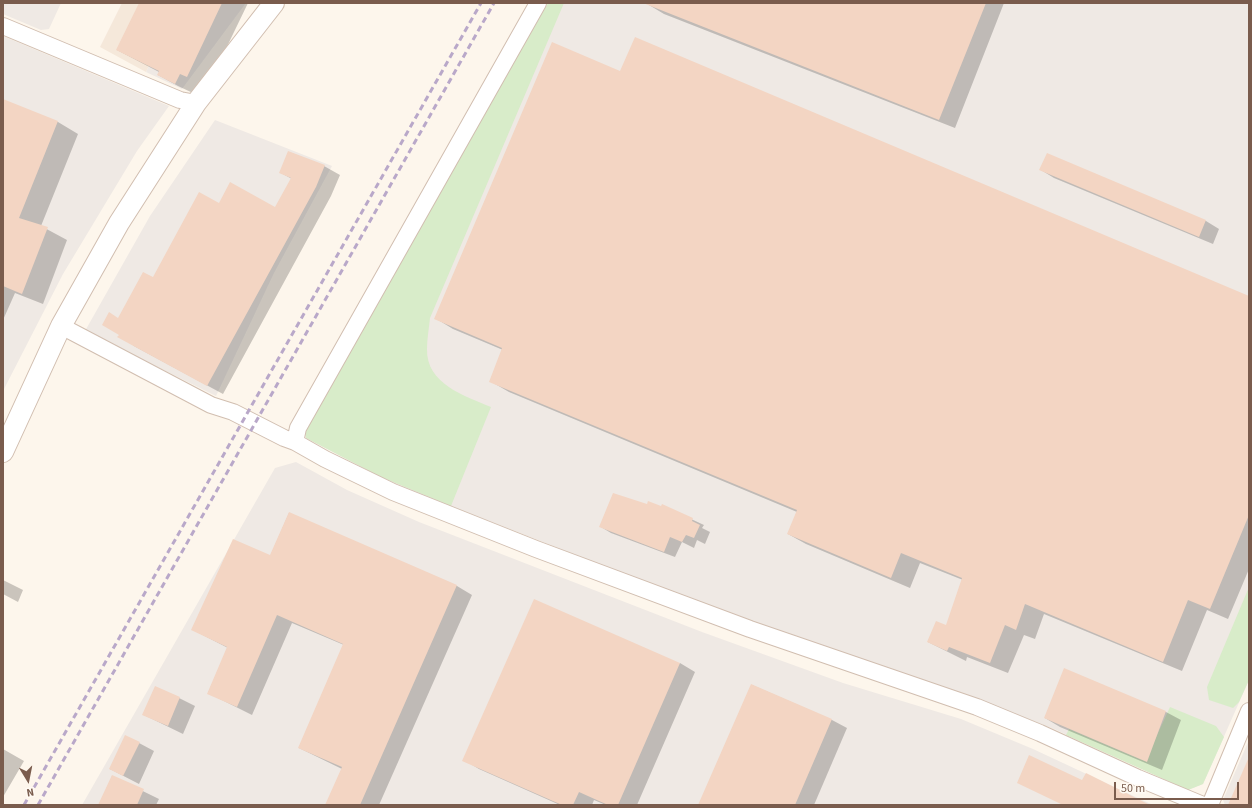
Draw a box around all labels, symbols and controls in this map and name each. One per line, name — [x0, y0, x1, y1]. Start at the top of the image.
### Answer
north arrow — [8, 760, 48, 800]
scale bar — [1116, 774, 1241, 800]
text: 50 m — [1121, 780, 1145, 797]
text: N — [25, 784, 35, 800]

